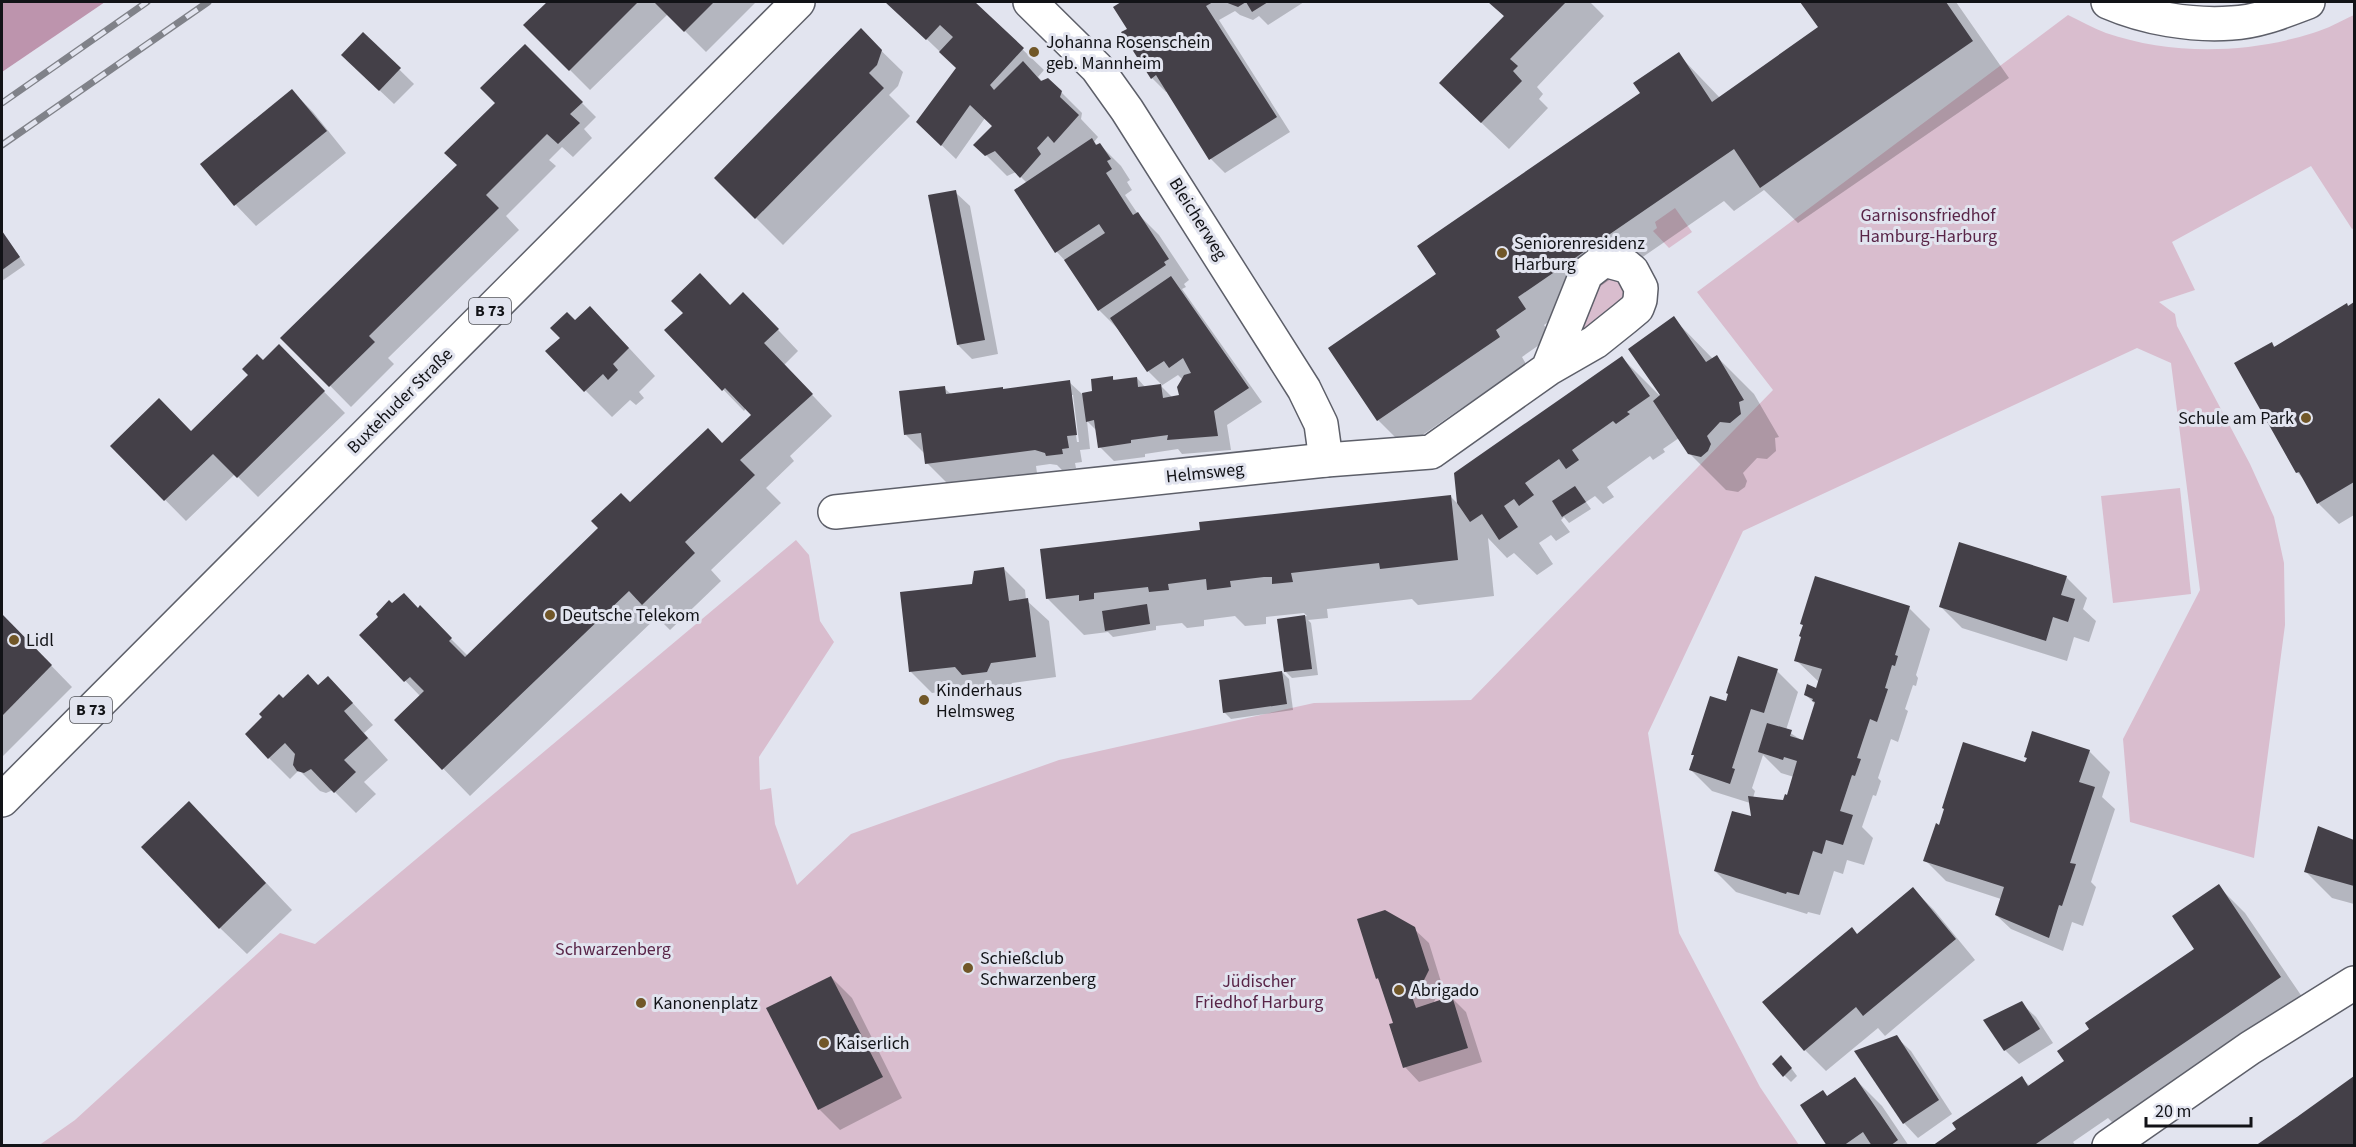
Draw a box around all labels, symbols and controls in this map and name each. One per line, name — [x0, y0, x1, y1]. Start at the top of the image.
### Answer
place label: Johanna Rosenschein geb. Mannheim — [1046, 30, 1210, 76]
marker: Johanna Rosenschein geb. Mannheim — [1027, 45, 1041, 59]
street label: Bleicherweg — [1163, 173, 1233, 265]
park label: Garnisonsfriedhof Hamburg-Harburg — [1859, 203, 1997, 249]
place label: Seniorenresidenz Harburg — [1514, 231, 1645, 277]
marker: Seniorenresidenz Harburg — [1495, 246, 1509, 260]
road number: B 73 — [469, 298, 511, 324]
street label: Buxtehuder Straße — [341, 342, 459, 460]
place label: Schule am Park — [2178, 406, 2294, 431]
marker: Schule am Park — [2299, 411, 2313, 425]
street label: Helmsweg — [1165, 456, 1245, 490]
place label: Deutsche Telekom — [562, 603, 700, 628]
marker: Deutsche Telekom — [543, 608, 557, 622]
place label: Lidl — [26, 628, 54, 653]
marker: Lidl — [7, 633, 21, 647]
place label: Kinderhaus Helmsweg — [936, 678, 1022, 724]
marker: Kinderhaus Helmsweg — [917, 693, 931, 707]
road number: B 73 — [70, 697, 112, 723]
park label: Schwarzenberg — [555, 937, 671, 962]
place label: Schießclub Schwarzenberg — [980, 946, 1096, 992]
marker: Schießclub Schwarzenberg — [961, 961, 975, 975]
park label: Jüdischer Friedhof Harburg — [1195, 969, 1323, 1015]
place label: Abrigado — [1411, 978, 1479, 1003]
marker: Abrigado — [1392, 983, 1406, 997]
place label: Kanonenplatz — [653, 991, 758, 1016]
marker: Kanonenplatz — [634, 996, 648, 1010]
place label: Kaiserlich — [836, 1031, 910, 1056]
marker: Kaiserlich — [817, 1036, 831, 1050]
scale bar — [2146, 1090, 2251, 1128]
text: 20 m — [2155, 1099, 2191, 1124]

